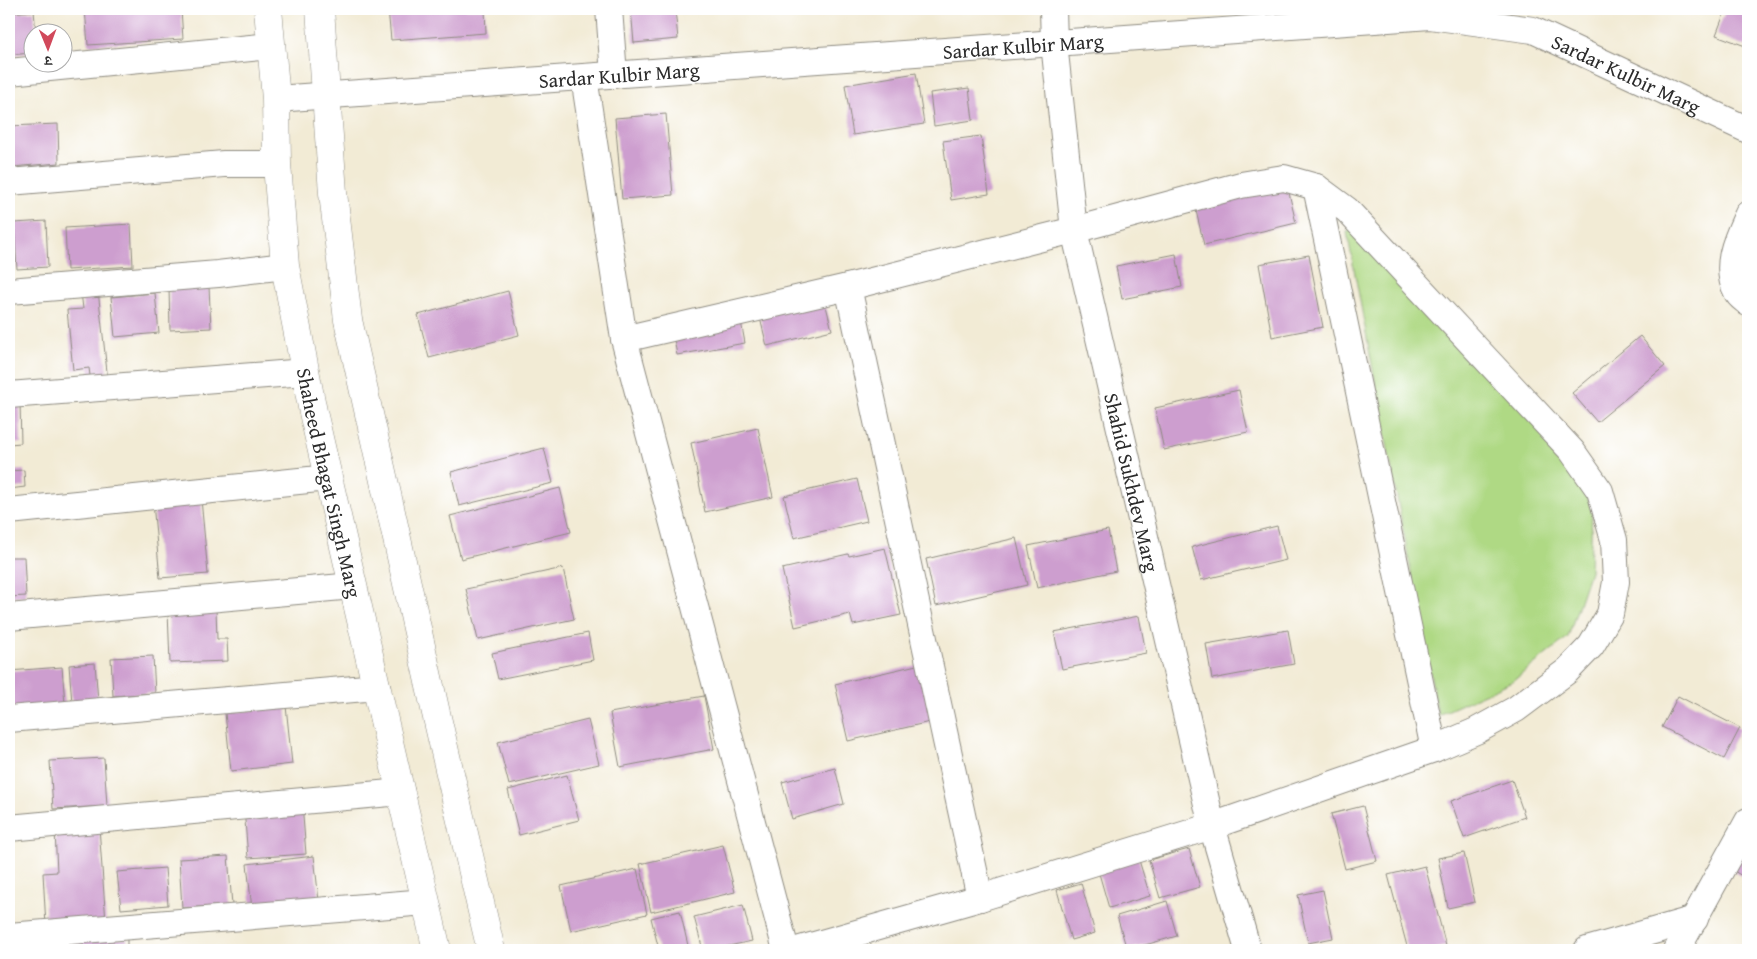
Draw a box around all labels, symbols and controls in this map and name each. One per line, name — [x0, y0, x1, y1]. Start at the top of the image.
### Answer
north arrow — [22, 22, 72, 72]
street label: Sardar Kulbir Marg — [942, 25, 1104, 66]
street label: Sardar Kulbir Marg — [1547, 26, 1706, 121]
text: उ — [44, 51, 53, 71]
street label: Sardar Kulbir Marg — [538, 54, 701, 95]
street label: Shaheed Bhagat Singh Marg — [290, 365, 370, 600]
street label: Shahid Sukhdev Marg — [1098, 390, 1167, 575]

